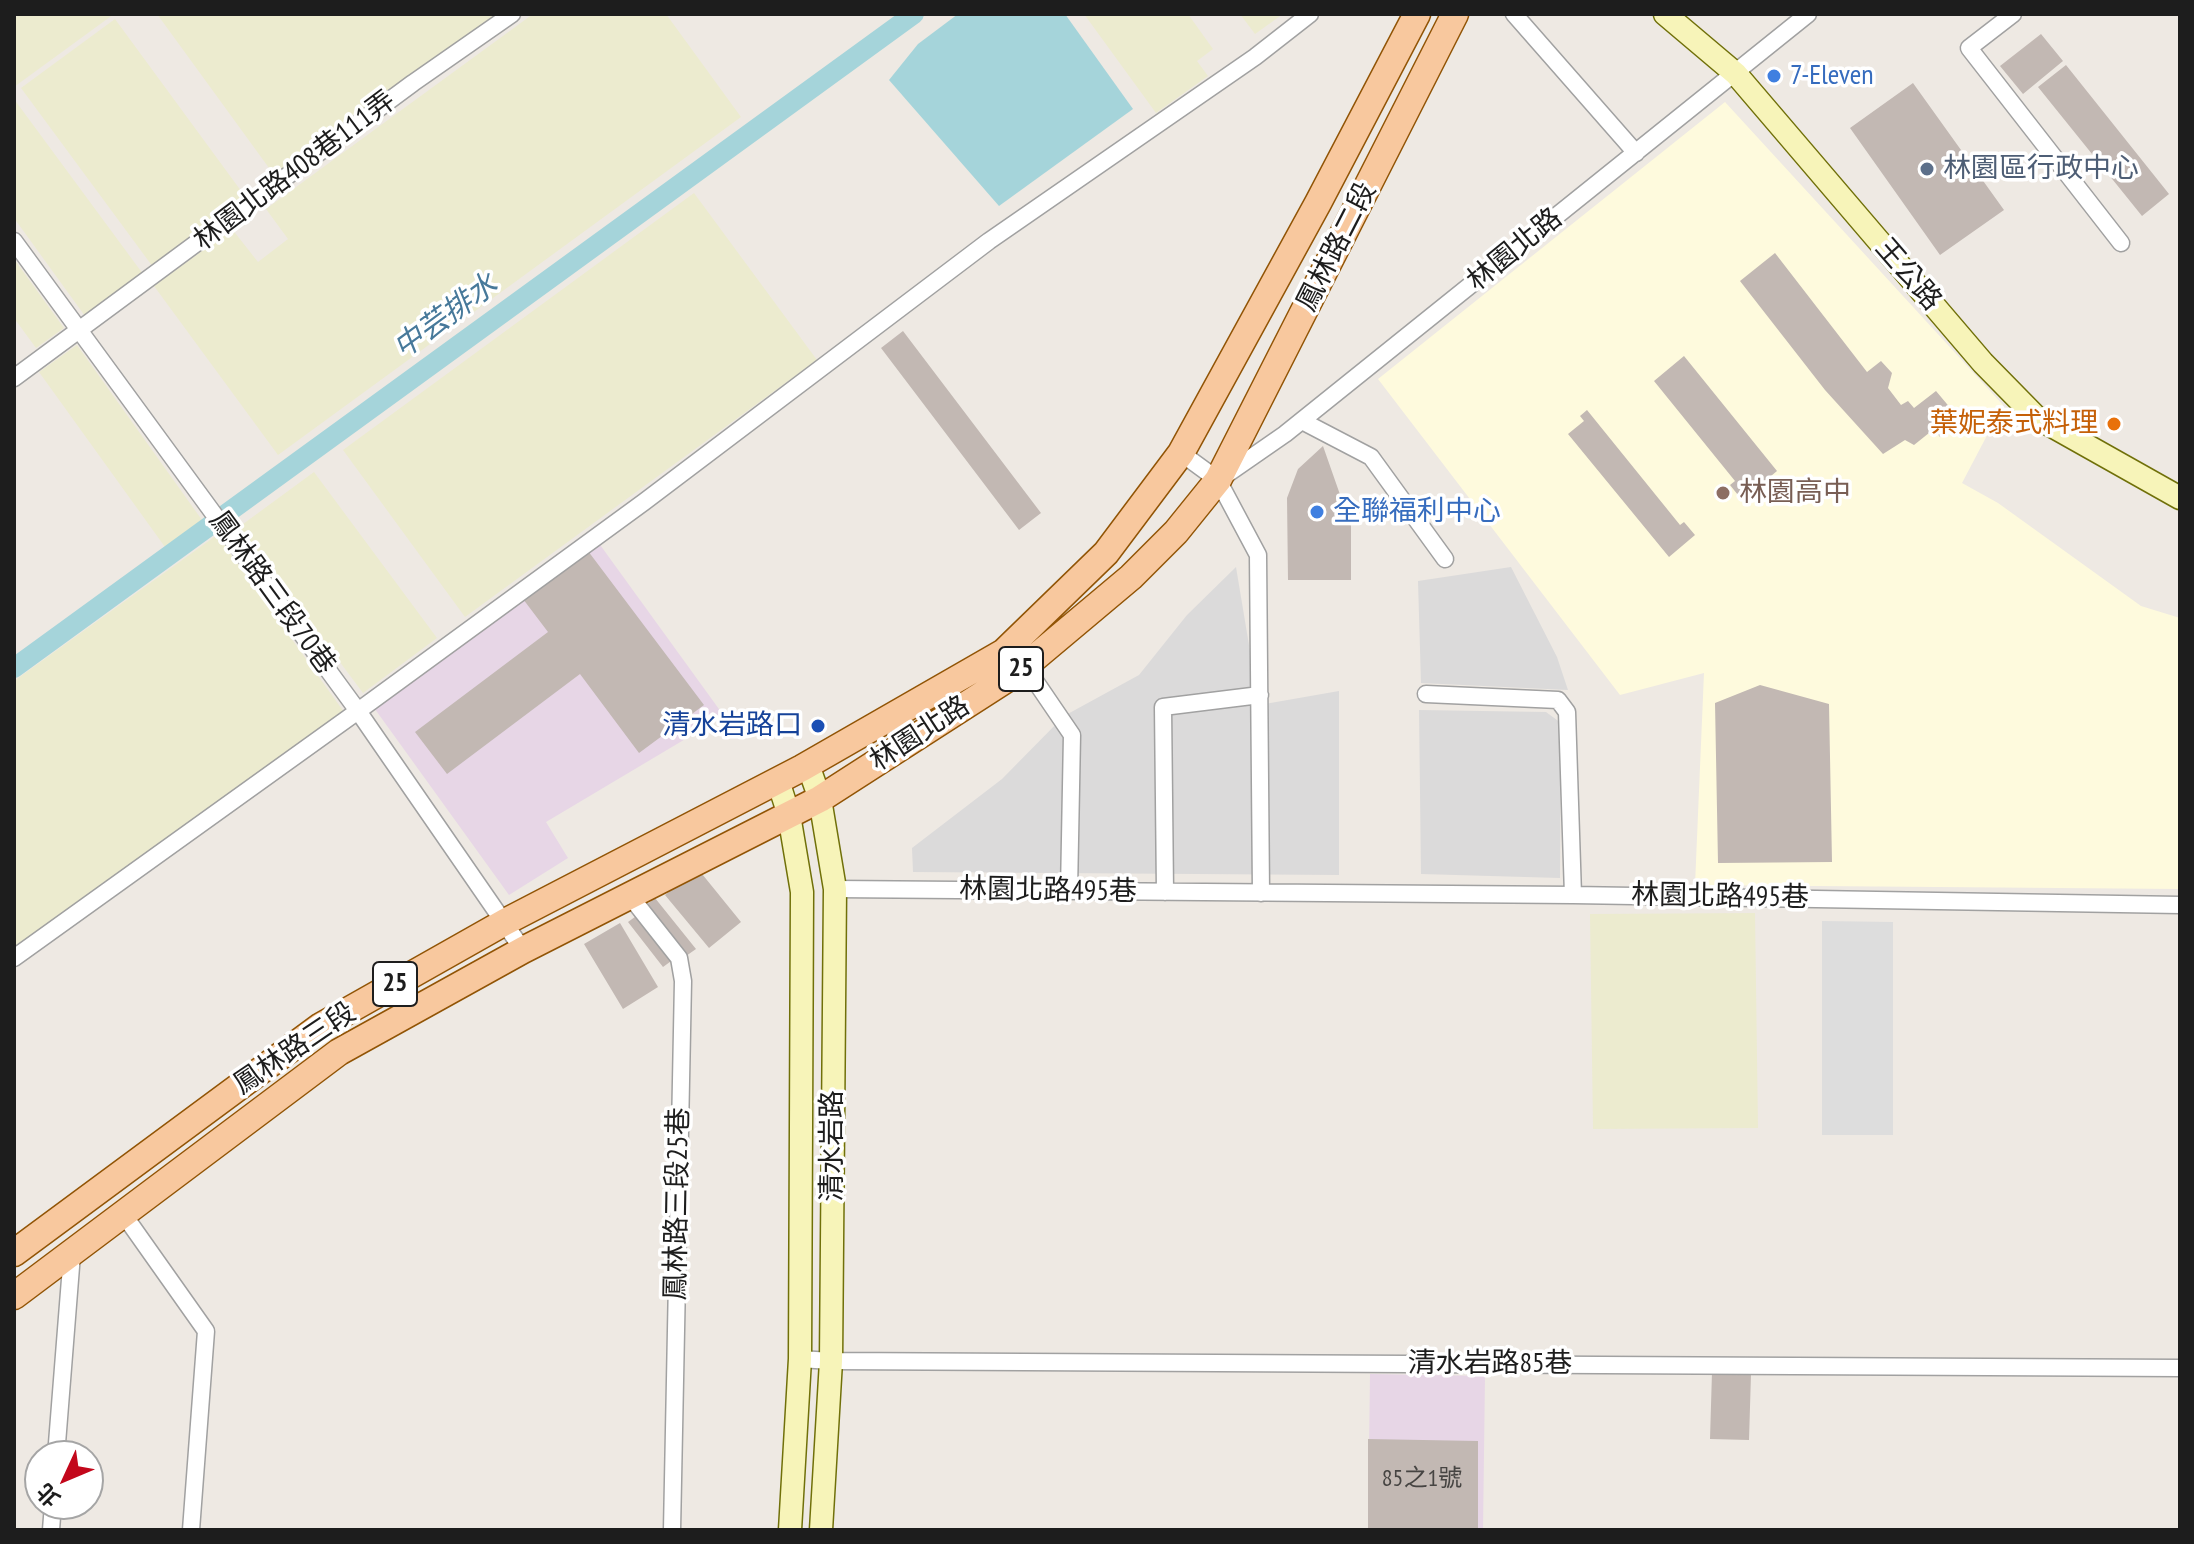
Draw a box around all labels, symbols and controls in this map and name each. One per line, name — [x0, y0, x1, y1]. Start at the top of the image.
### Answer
place label: 7-Eleven — [1790, 59, 1874, 93]
marker: 7-Eleven — [1765, 67, 1783, 85]
street label: 林園北路408巷111弄 — [188, 84, 402, 258]
place label: 林園區行政中心 — [1943, 152, 2139, 186]
marker: 林園區行政中心 — [1918, 160, 1936, 178]
street label: 鳳林路二段 — [1290, 177, 1384, 317]
street label: 林園北路 — [1461, 202, 1569, 298]
street label: 王公路 — [1868, 232, 1948, 318]
water label: 中芸排水 — [387, 267, 505, 367]
place label: 葉妮泰式料理 — [1930, 407, 2098, 441]
marker: 葉妮泰式料理 — [2105, 415, 2123, 433]
place label: 林園高中 — [1739, 476, 1851, 510]
marker: 林園高中 — [1714, 484, 1732, 502]
place label: 全聯福利中心 — [1333, 495, 1501, 529]
marker: 全聯福利中心 — [1308, 503, 1326, 521]
street label: 鳳林路三段70巷 — [202, 505, 342, 681]
road number: 25 — [999, 647, 1043, 691]
street label: 林園北路 — [864, 689, 976, 779]
place label: 清水岩路口 — [662, 709, 802, 743]
marker: 清水岩路口 — [809, 717, 827, 735]
street label: 林園北路495巷 — [959, 873, 1137, 909]
street label: 林園北路495巷 — [1631, 879, 1809, 915]
road number: 25 — [373, 962, 417, 1006]
street label: 鳳林路三段 — [228, 996, 362, 1102]
street label: 清水岩路 — [816, 1090, 850, 1202]
street label: 鳳林路三段25巷 — [660, 1107, 696, 1301]
street label: 清水岩路85巷 — [1407, 1347, 1573, 1381]
north arrow — [24, 1440, 104, 1520]
house number: 85之1號 — [1382, 1465, 1462, 1493]
text: 北 — [30, 1478, 66, 1513]

